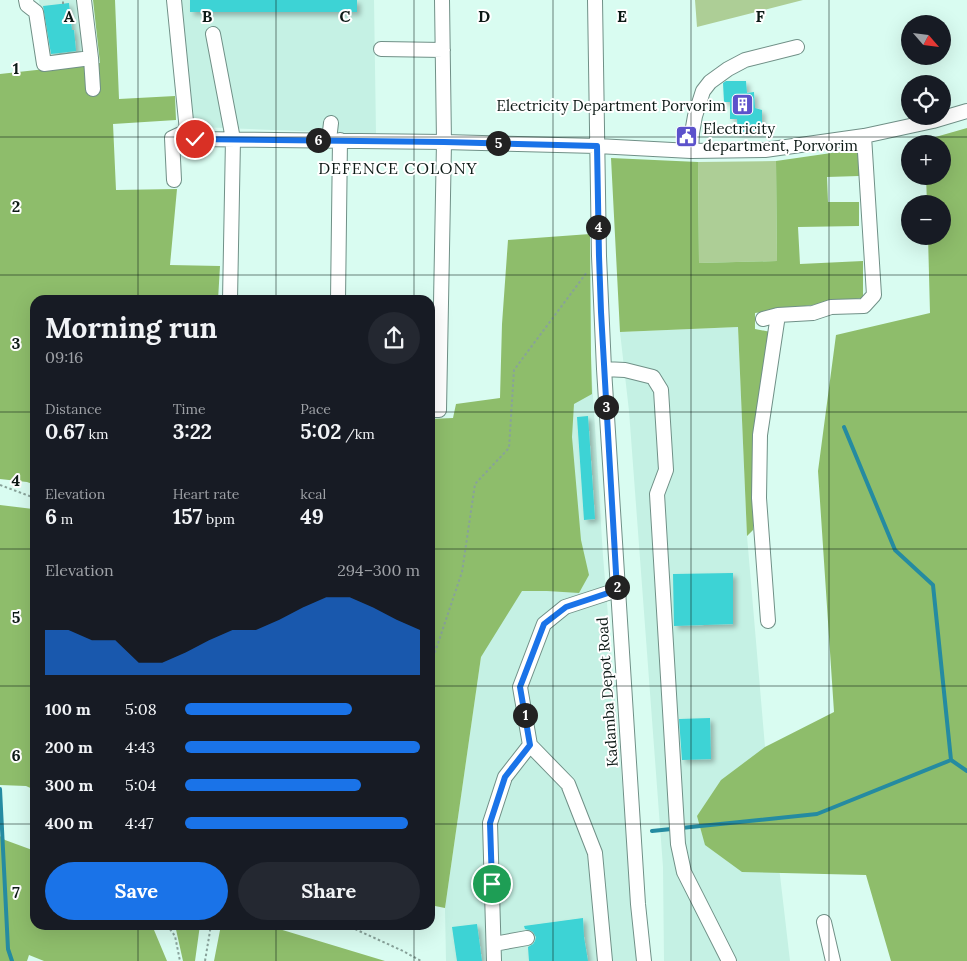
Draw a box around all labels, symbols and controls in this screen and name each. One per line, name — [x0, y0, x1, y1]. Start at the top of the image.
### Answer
text: A — [64, 6, 75, 26]
text: B — [202, 6, 213, 26]
text: C — [339, 6, 351, 26]
text: D — [478, 6, 490, 26]
text: E — [617, 6, 627, 26]
text: F — [755, 6, 765, 26]
north arrow — [901, 15, 951, 65]
map controls — [901, 15, 951, 245]
text: 1 — [13, 58, 19, 78]
button: locate — [901, 75, 951, 125]
building icon: Electricity Department Porvorim — [730, 93, 754, 117]
place label: Electricity Department Porvorim — [497, 96, 726, 115]
pin — [174, 118, 216, 160]
place label: Electricity department, Porvorim — [703, 119, 858, 155]
icon: check — [181, 125, 209, 153]
public building icon: Electricity department, Porvorim — [675, 125, 699, 149]
pin: 6 — [306, 128, 330, 152]
pin: 5 — [486, 130, 510, 156]
text: 6 — [314, 131, 323, 149]
text: 5 — [495, 134, 502, 152]
button: + — [901, 135, 951, 185]
district label: DEFENCE COLONY — [318, 158, 478, 178]
button: − — [901, 195, 951, 245]
text: 2 — [12, 196, 20, 216]
pin: 4 — [586, 214, 610, 240]
text: 4 — [595, 218, 602, 236]
text: Morning run — [45, 310, 217, 346]
button: share — [368, 312, 420, 364]
text: 3 — [12, 333, 21, 353]
text: 09:16 — [45, 347, 83, 367]
pin: 3 — [594, 394, 618, 420]
text: 3 — [603, 398, 610, 416]
text: Distance — [45, 400, 102, 418]
text: Time — [173, 400, 206, 418]
text: Pace — [300, 400, 331, 418]
text: 0.67 — [45, 418, 85, 445]
text: 3:22 — [173, 418, 212, 445]
text: 5:02 — [300, 418, 341, 445]
text: km — [85, 425, 109, 443]
text: /km — [341, 425, 375, 443]
text: 4 — [12, 470, 21, 490]
text: Elevation — [45, 485, 105, 503]
text: Heart rate — [173, 485, 239, 503]
text: kcal — [300, 485, 326, 503]
text: 6 — [45, 503, 57, 530]
text: 157 — [173, 503, 202, 530]
text: 49 — [300, 503, 324, 530]
text: m — [57, 510, 73, 528]
text: bpm — [202, 510, 235, 528]
text: Elevation — [45, 560, 114, 580]
text: 294–300 m — [337, 560, 420, 580]
pin: 2 — [604, 574, 630, 600]
text: 2 — [614, 578, 621, 596]
text: 5 — [12, 607, 21, 627]
street label: Kadamba Depot Road — [592, 616, 622, 768]
text: 100 m — [45, 699, 91, 719]
text: 5:08 — [125, 699, 157, 719]
pin: 1 — [512, 702, 538, 728]
text: 1 — [523, 706, 528, 724]
text: 200 m — [45, 737, 93, 757]
text: 4:43 — [125, 737, 155, 757]
text: 6 — [11, 745, 21, 765]
text: 300 m — [45, 775, 93, 795]
text: 5:04 — [125, 775, 156, 795]
text: 400 m — [45, 813, 93, 833]
text: 4:47 — [125, 813, 154, 833]
button: Save — [45, 862, 228, 920]
button: Share — [238, 862, 420, 920]
pin — [471, 863, 513, 905]
icon: arrive — [478, 870, 506, 898]
text: 7 — [12, 882, 20, 902]

